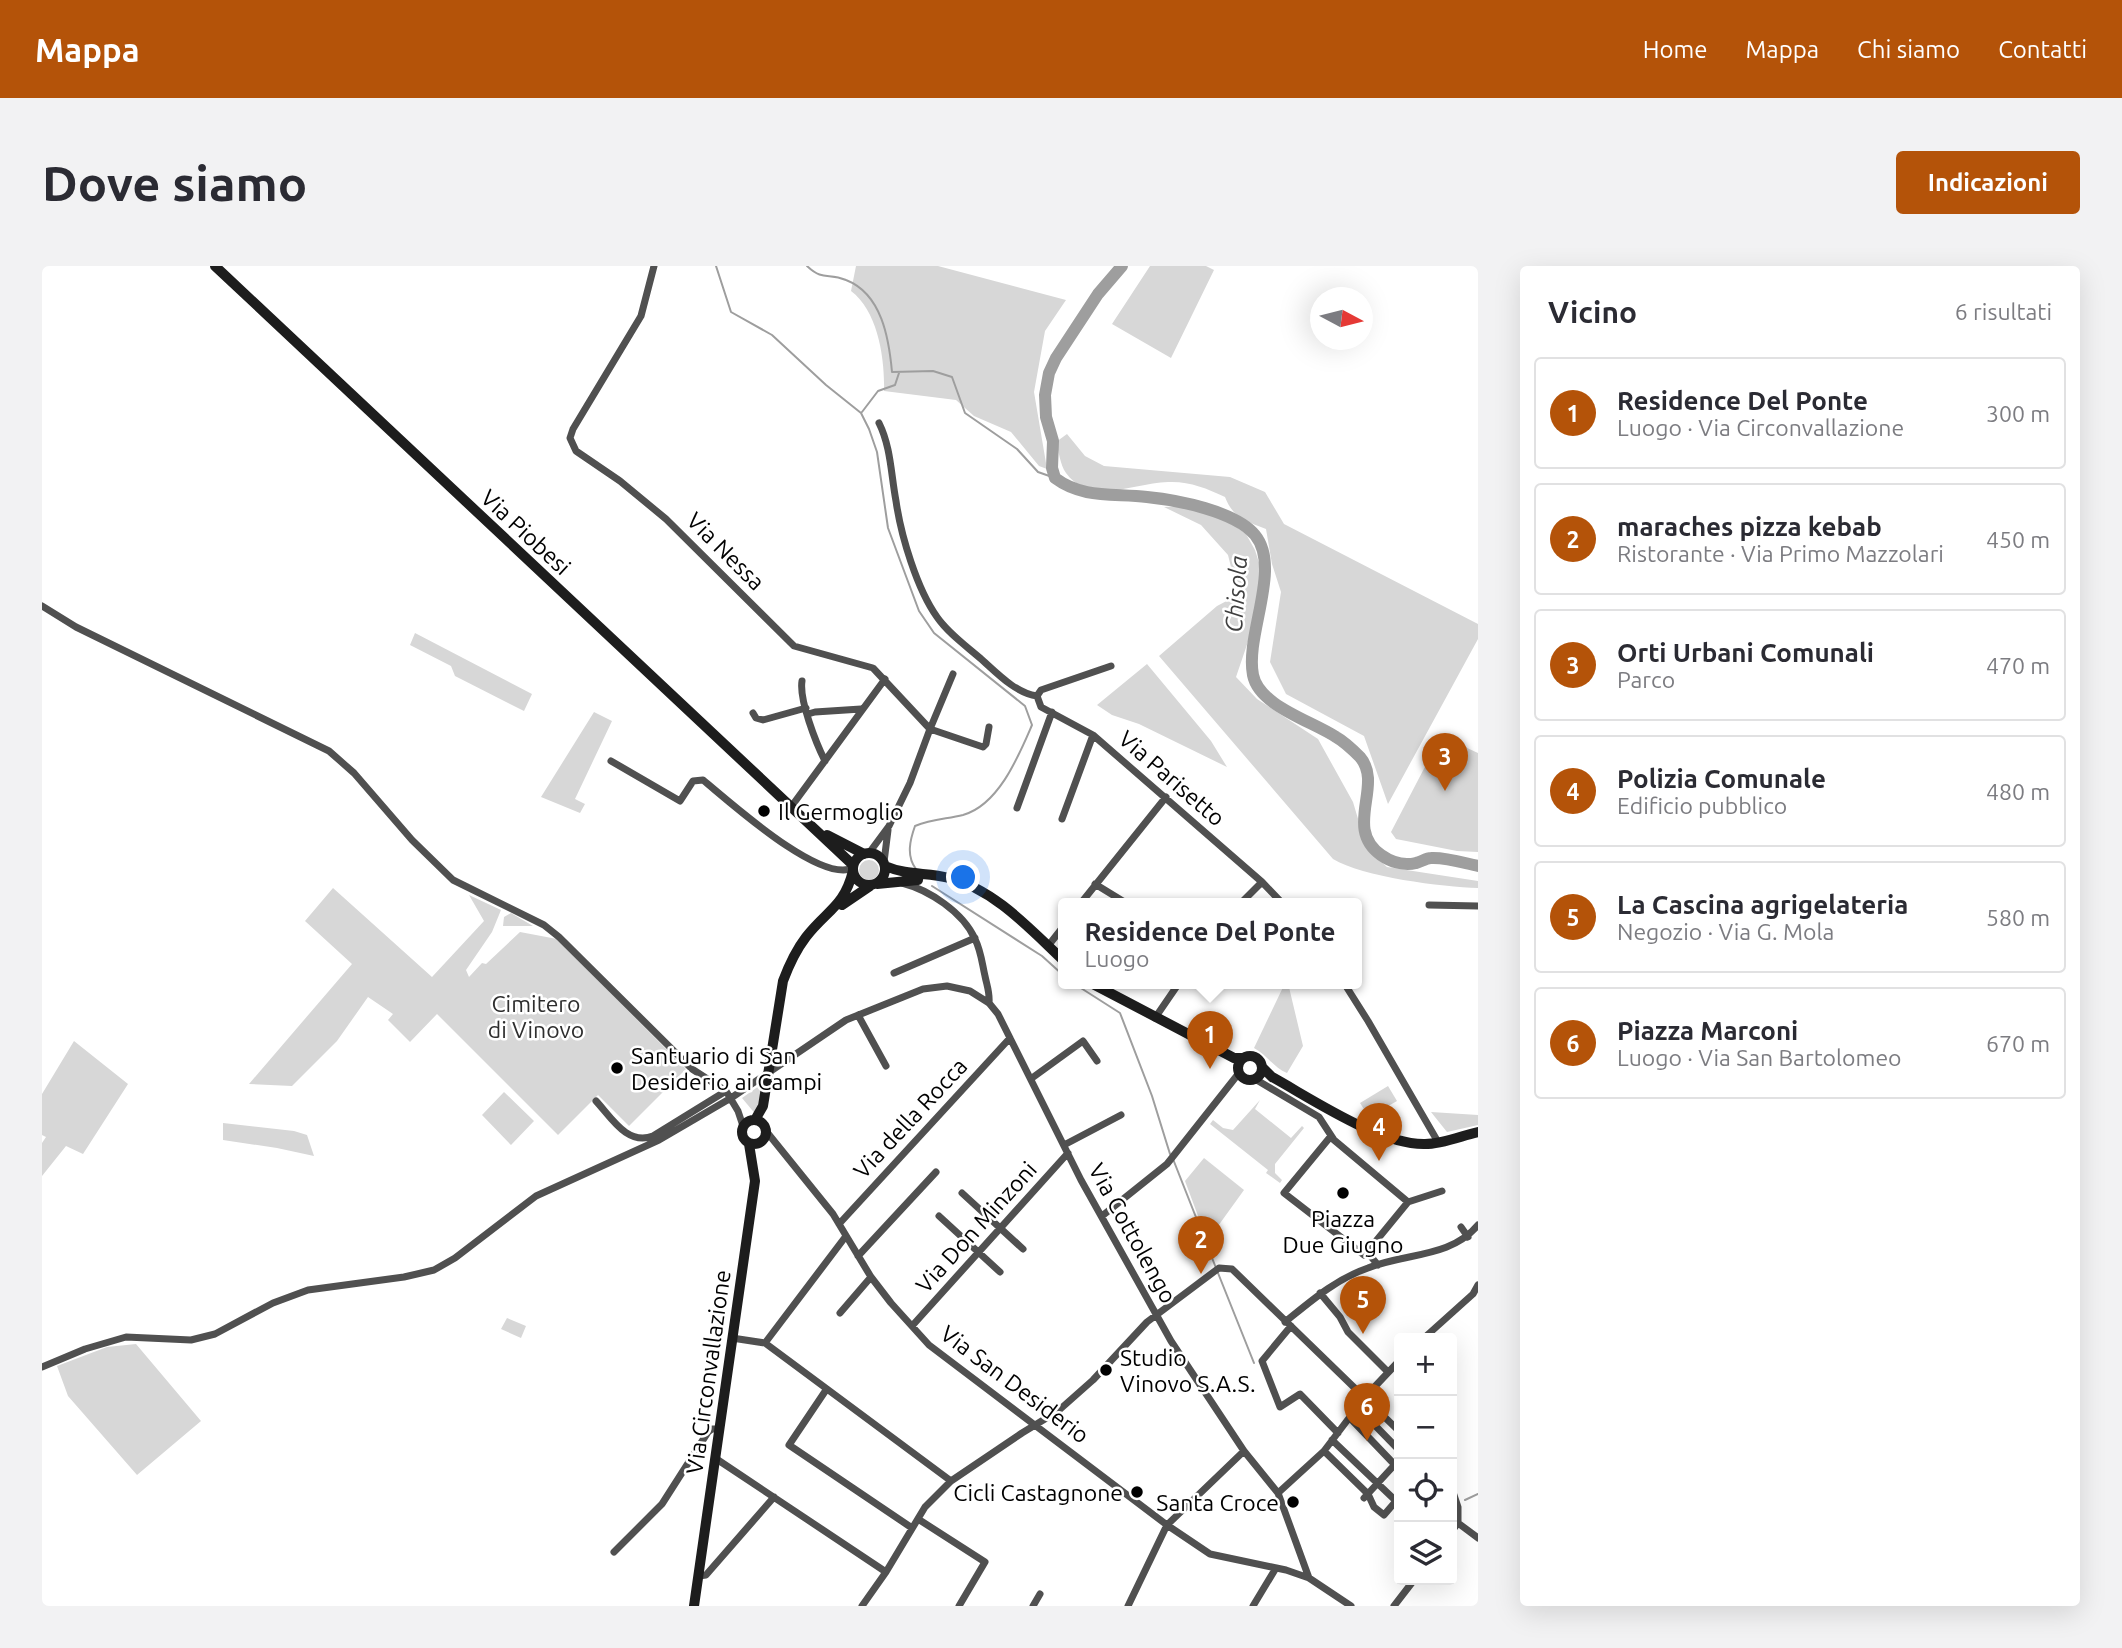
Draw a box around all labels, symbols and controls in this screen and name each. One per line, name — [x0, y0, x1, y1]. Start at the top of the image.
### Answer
text: Mappa — [35, 31, 140, 68]
text: Home — [1643, 36, 1707, 63]
text: Mappa — [1745, 36, 1819, 63]
text: Chi siamo — [1857, 36, 1960, 63]
text: Contatti — [1998, 36, 2087, 63]
button: Indicazioni — [1896, 151, 2080, 214]
text: Dove siamo — [42, 155, 307, 210]
north arrow — [1310, 287, 1373, 350]
text: Vicino — [1548, 295, 1637, 329]
text: 6 risultati — [1955, 299, 2052, 324]
text: Residence Del Ponte — [1617, 386, 1868, 415]
text: 1 — [1567, 401, 1579, 426]
text: 300 m — [1986, 401, 2050, 426]
text: Luogo · Via Circonvallazione — [1617, 415, 1904, 440]
street label: Via Piobesi — [476, 484, 576, 580]
street label: Via Nessa — [682, 507, 770, 595]
text: maraches pizza kebab — [1617, 512, 1882, 541]
text: 2 — [1567, 527, 1579, 552]
text: 450 m — [1986, 527, 2050, 552]
text: Ristorante · Via Primo Mazzolari — [1617, 541, 1944, 566]
water label: Chisola — [1220, 555, 1252, 633]
text: Orti Urbani Comunali — [1617, 638, 1874, 667]
text: 3 — [1567, 653, 1579, 678]
text: 470 m — [1986, 653, 2050, 678]
text: Parco — [1617, 667, 1675, 692]
street label: Via Parisetto — [1114, 725, 1230, 831]
pin: 3 — [1422, 733, 1468, 791]
text: Polizia Comunale — [1617, 764, 1826, 793]
text: 4 — [1567, 779, 1579, 804]
text: 480 m — [1986, 779, 2050, 804]
text: Edificio pubblico — [1617, 793, 1787, 818]
place label: Il Germoglio — [778, 799, 903, 824]
marker: Il Germoglio — [756, 803, 772, 819]
your location — [946, 860, 980, 894]
text: La Cascina agrigelateria — [1617, 890, 1908, 919]
popup — [1058, 898, 1362, 989]
text: 5 — [1567, 905, 1579, 930]
text: 580 m — [1986, 905, 2050, 930]
text: Residence Del Ponte — [1085, 917, 1335, 946]
text: Negozio · Via G. Mola — [1617, 919, 1834, 944]
text: Luogo — [1085, 946, 1150, 971]
park label: Cimitero di Vinovo — [488, 991, 584, 1042]
pin: 1 — [1187, 1011, 1233, 1069]
text: Piazza Marconi — [1617, 1016, 1798, 1045]
text: 6 — [1567, 1031, 1579, 1056]
text: 670 m — [1986, 1031, 2050, 1056]
place label: Santuario di San Desiderio ai Campi — [631, 1043, 822, 1094]
text: Luogo · Via San Bartolomeo — [1617, 1045, 1902, 1070]
street label: Via della Rocca — [848, 1053, 972, 1183]
marker: Santuario di San Desiderio ai Campi — [609, 1060, 625, 1076]
pin: 4 — [1356, 1103, 1402, 1161]
street label: Via Don Minzoni — [911, 1156, 1041, 1298]
street label: Via Cottolengo — [1084, 1159, 1182, 1307]
marker: Piazza Due Giugno — [1335, 1185, 1351, 1201]
place label: Piazza Due Giugno — [1282, 1206, 1404, 1257]
pin: 2 — [1178, 1216, 1224, 1274]
street label: Via Circonvallazione — [681, 1268, 735, 1476]
pin: 5 — [1340, 1276, 1386, 1334]
street label: Via San Desiderio — [936, 1320, 1094, 1448]
map controls — [1394, 1333, 1457, 1585]
button: + — [1394, 1333, 1457, 1396]
place label: Studio Vinovo S.A.S. — [1120, 1345, 1256, 1396]
marker: Studio Vinovo S.A.S. — [1098, 1362, 1114, 1378]
pin: 6 — [1344, 1383, 1390, 1441]
button: − — [1394, 1396, 1457, 1459]
button: locate — [1394, 1459, 1457, 1522]
place label: Cicli Castagnone — [953, 1480, 1123, 1505]
marker: Cicli Castagnone — [1129, 1484, 1145, 1500]
place label: Santa Croce — [1156, 1490, 1279, 1515]
marker: Santa Croce — [1285, 1494, 1301, 1510]
button: layers — [1394, 1522, 1457, 1585]

